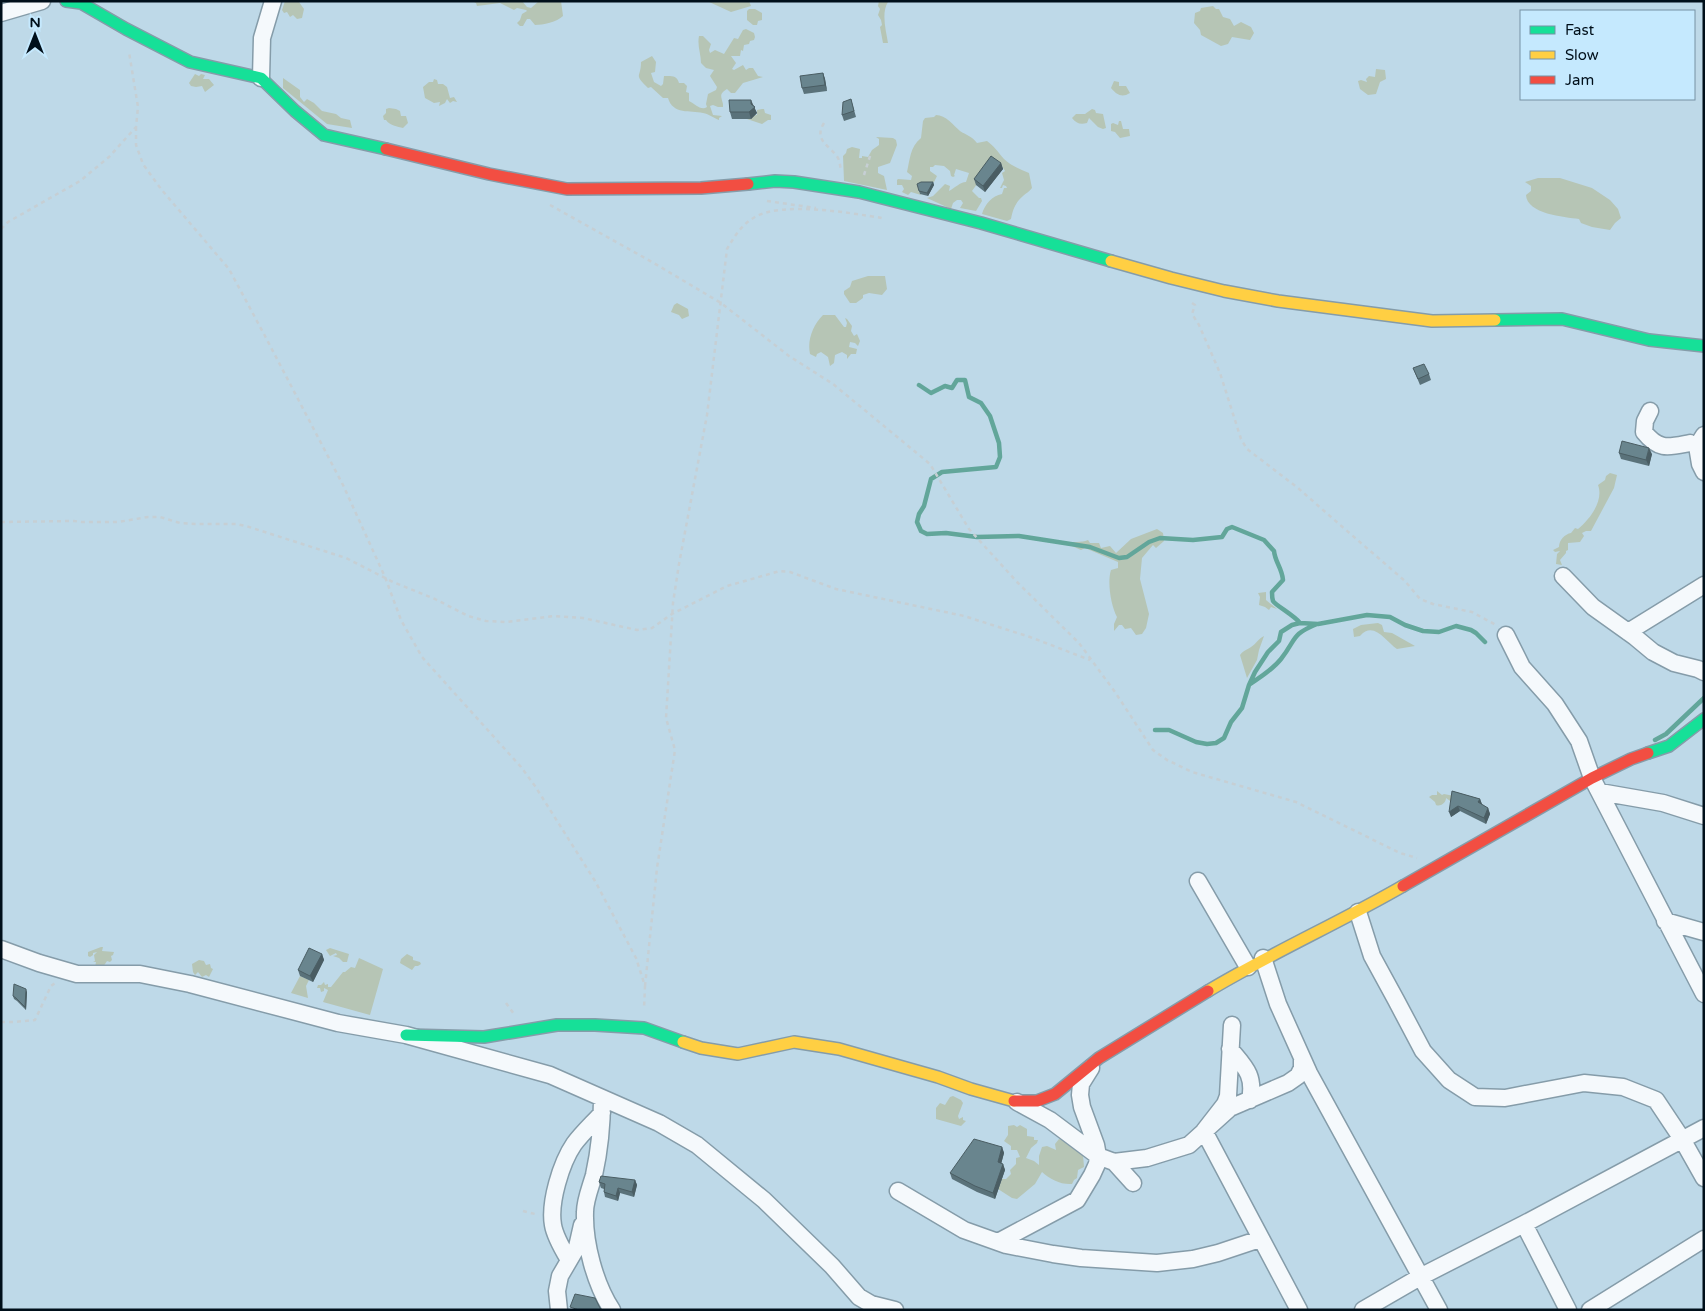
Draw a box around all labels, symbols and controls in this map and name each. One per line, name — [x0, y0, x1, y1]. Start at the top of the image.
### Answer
north arrow — [10, 10, 60, 60]
legend — [1520, 10, 1695, 100]
text: N — [29, 14, 41, 31]
text: Fast — [1565, 21, 1595, 39]
text: Slow — [1565, 46, 1599, 64]
text: Jam — [1565, 71, 1594, 89]

